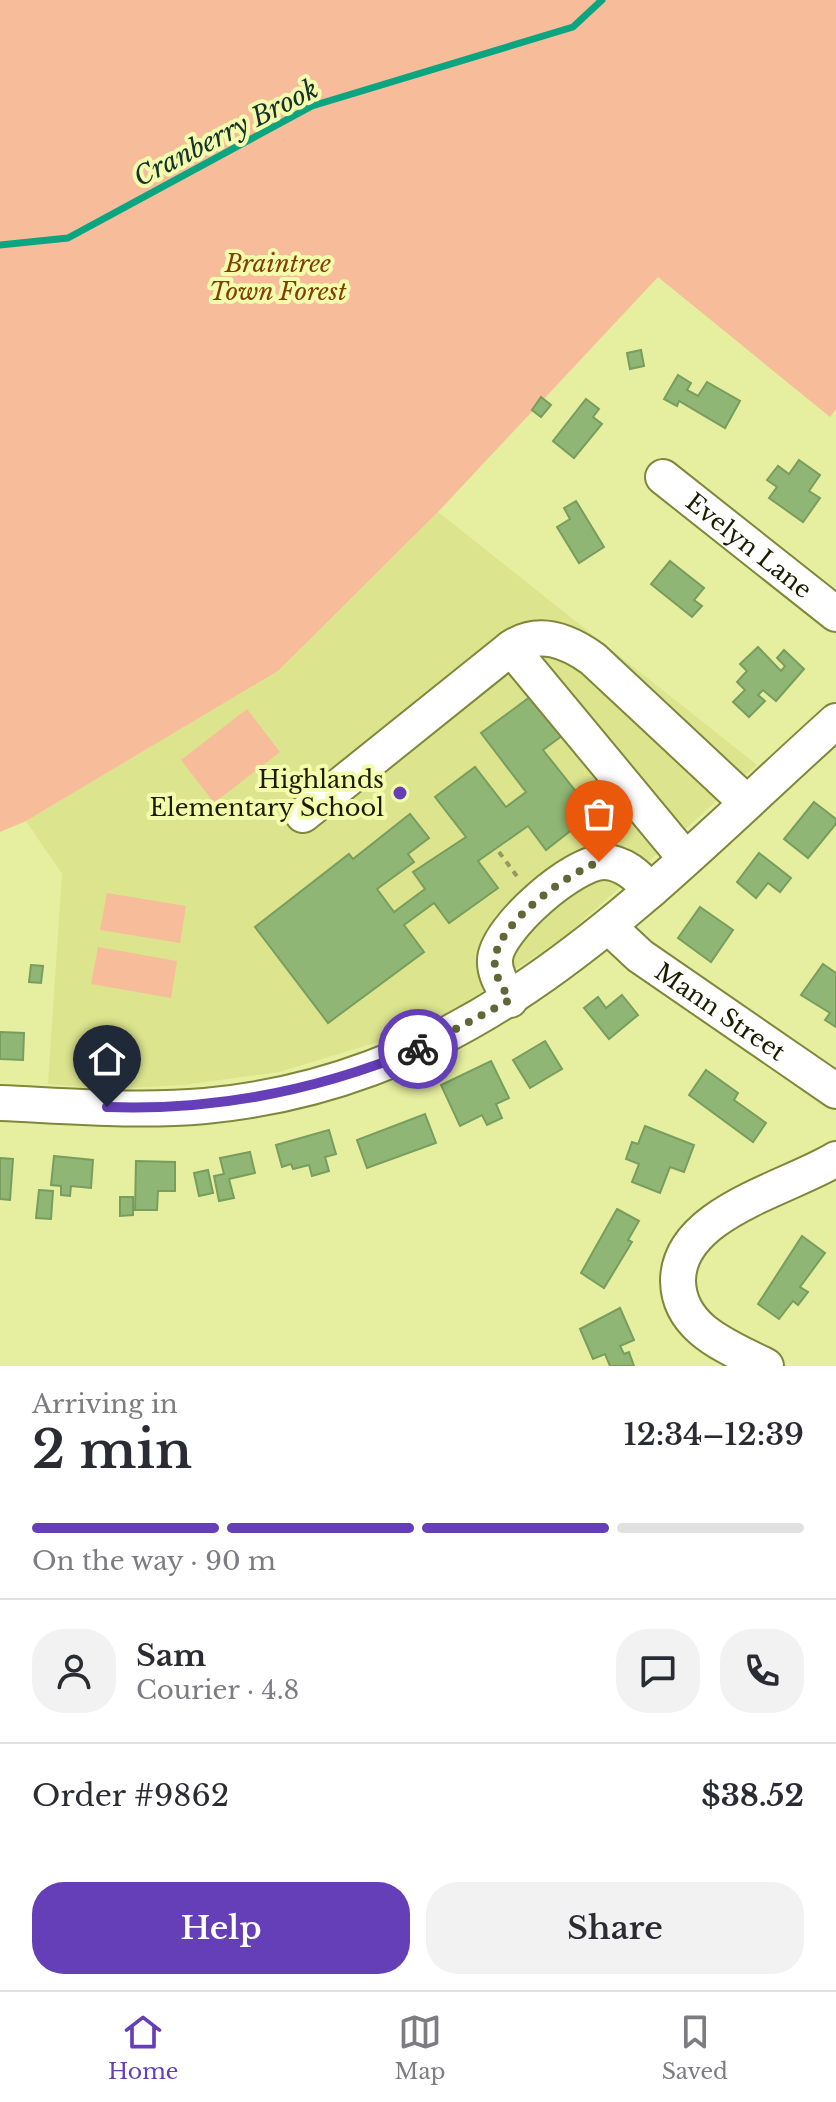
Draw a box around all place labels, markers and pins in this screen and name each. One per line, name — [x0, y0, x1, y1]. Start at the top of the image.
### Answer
place label: Highlands Elementary School — [150, 765, 384, 822]
pin — [565, 780, 633, 862]
marker: Highlands Elementary School — [391, 784, 409, 802]
pin — [73, 1025, 141, 1107]

